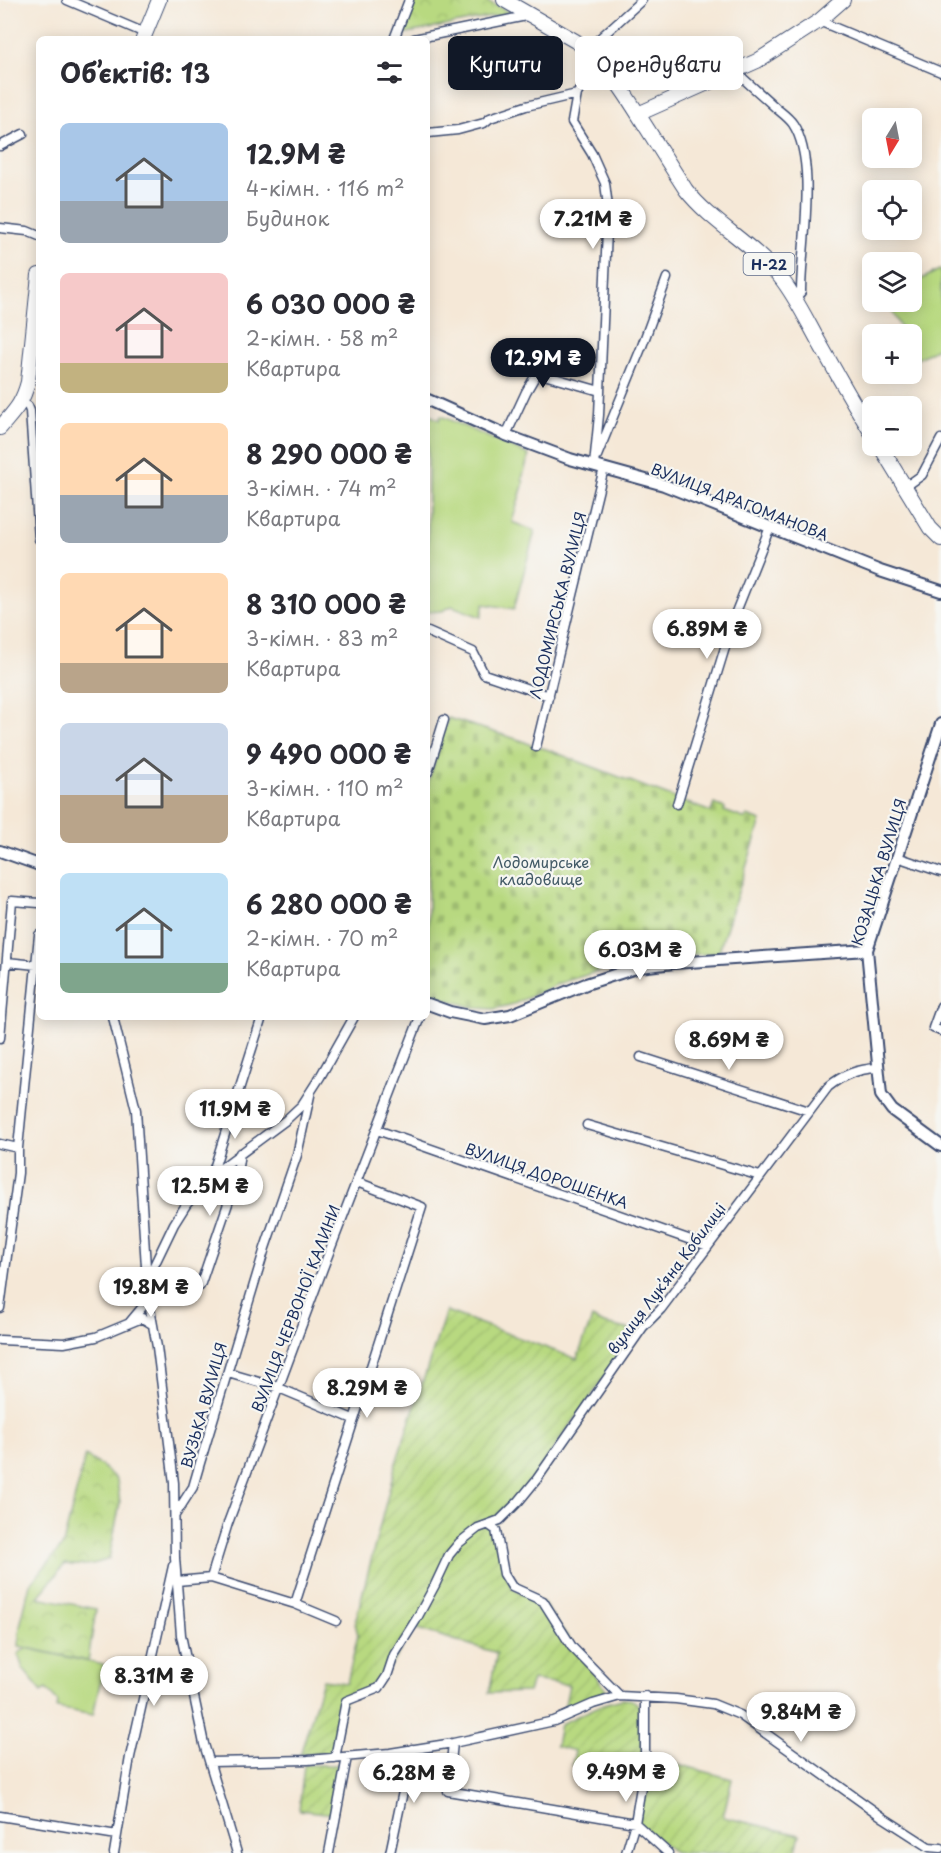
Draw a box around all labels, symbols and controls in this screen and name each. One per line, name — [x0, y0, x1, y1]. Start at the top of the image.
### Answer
chip: Купити — [448, 36, 563, 90]
chip: Орендувати — [575, 36, 743, 90]
text: Об’єктів: 13 — [60, 53, 210, 92]
icon: filters — [373, 56, 406, 89]
north arrow — [862, 108, 922, 168]
map controls — [862, 108, 922, 456]
text: 12.9M ₴ — [246, 134, 346, 173]
icon: home — [108, 147, 180, 219]
text: 4-кімн. · 116 m² — [246, 173, 405, 203]
button: locate — [862, 180, 922, 240]
pin: 7.21M ₴ — [538, 199, 648, 250]
text: Будинок — [246, 203, 329, 233]
text: 7.21M ₴ — [554, 203, 632, 233]
button: layers — [862, 252, 922, 312]
road number: Н-22 — [744, 253, 794, 275]
text: 6 030 000 ₴ — [246, 284, 415, 323]
icon: home — [108, 297, 180, 369]
text: 2-кімн. · 58 m² — [246, 323, 398, 353]
button: + — [862, 324, 922, 384]
pin: 12.9M ₴ — [488, 338, 598, 389]
text: 12.9M ₴ — [505, 342, 581, 372]
text: Квартира — [246, 353, 340, 383]
button: − — [862, 396, 922, 456]
text: 8 290 000 ₴ — [246, 434, 412, 473]
icon: home — [108, 447, 180, 519]
street label: ВУЛИЦЯ ДРАГОМАНОВА — [648, 457, 832, 546]
text: 3-кімн. · 74 m² — [246, 473, 397, 503]
text: Квартира — [246, 503, 340, 533]
street label: ЛОДОМИРСЬКА ВУЛИЦЯ — [523, 509, 591, 701]
text: 8 310 000 ₴ — [246, 584, 406, 623]
icon: home — [108, 597, 180, 669]
pin: 6.89M ₴ — [652, 609, 762, 660]
text: 6.89M ₴ — [666, 613, 748, 643]
text: 3-кімн. · 83 m² — [246, 623, 398, 653]
text: Квартира — [246, 653, 340, 683]
text: 9 490 000 ₴ — [246, 734, 411, 773]
icon: home — [108, 747, 180, 819]
text: 3-кімн. · 110 m² — [246, 773, 404, 803]
street label: КОЗАЦЬКА ВУЛИЦЯ — [845, 795, 911, 949]
text: Квартира — [246, 803, 340, 833]
park label: Лодомирське кладовище — [493, 850, 589, 890]
text: 6 280 000 ₴ — [246, 884, 412, 923]
icon: home — [108, 897, 180, 969]
text: 2-кімн. · 70 m² — [246, 923, 398, 953]
pin: 6.03M ₴ — [585, 930, 695, 981]
text: 6.03M ₴ — [598, 934, 682, 964]
text: Квартира — [246, 953, 340, 983]
pin: 8.69M ₴ — [674, 1020, 784, 1071]
text: 8.69M ₴ — [689, 1024, 769, 1054]
pin: 11.9M ₴ — [180, 1089, 290, 1140]
text: 11.9M ₴ — [199, 1093, 271, 1123]
street label: ВУЛИЦЯ ДОРОШЕНКА — [462, 1136, 632, 1214]
pin: 12.5M ₴ — [155, 1166, 265, 1217]
text: 12.5M ₴ — [171, 1170, 249, 1200]
street label: вулиця Лукʼяна Кобилиці — [601, 1198, 731, 1358]
street label: ВУЛИЦЯ ЧЕРВОНОЇ КАЛИНИ — [245, 1201, 345, 1415]
pin: 19.8M ₴ — [96, 1267, 206, 1318]
text: 19.8M ₴ — [113, 1271, 189, 1301]
street label: ВУЗЬКА ВУЛИЦЯ — [174, 1339, 232, 1471]
pin: 8.29M ₴ — [312, 1368, 422, 1419]
text: 8.29M ₴ — [327, 1372, 407, 1402]
pin: 8.31M ₴ — [99, 1656, 209, 1707]
text: 8.31M ₴ — [114, 1660, 194, 1690]
pin: 9.84M ₴ — [746, 1692, 856, 1743]
text: 9.84M ₴ — [761, 1696, 841, 1726]
pin: 9.49M ₴ — [571, 1752, 681, 1803]
pin: 6.28M ₴ — [359, 1753, 469, 1804]
text: 9.49M ₴ — [586, 1756, 666, 1786]
text: 6.28M ₴ — [373, 1757, 455, 1787]

